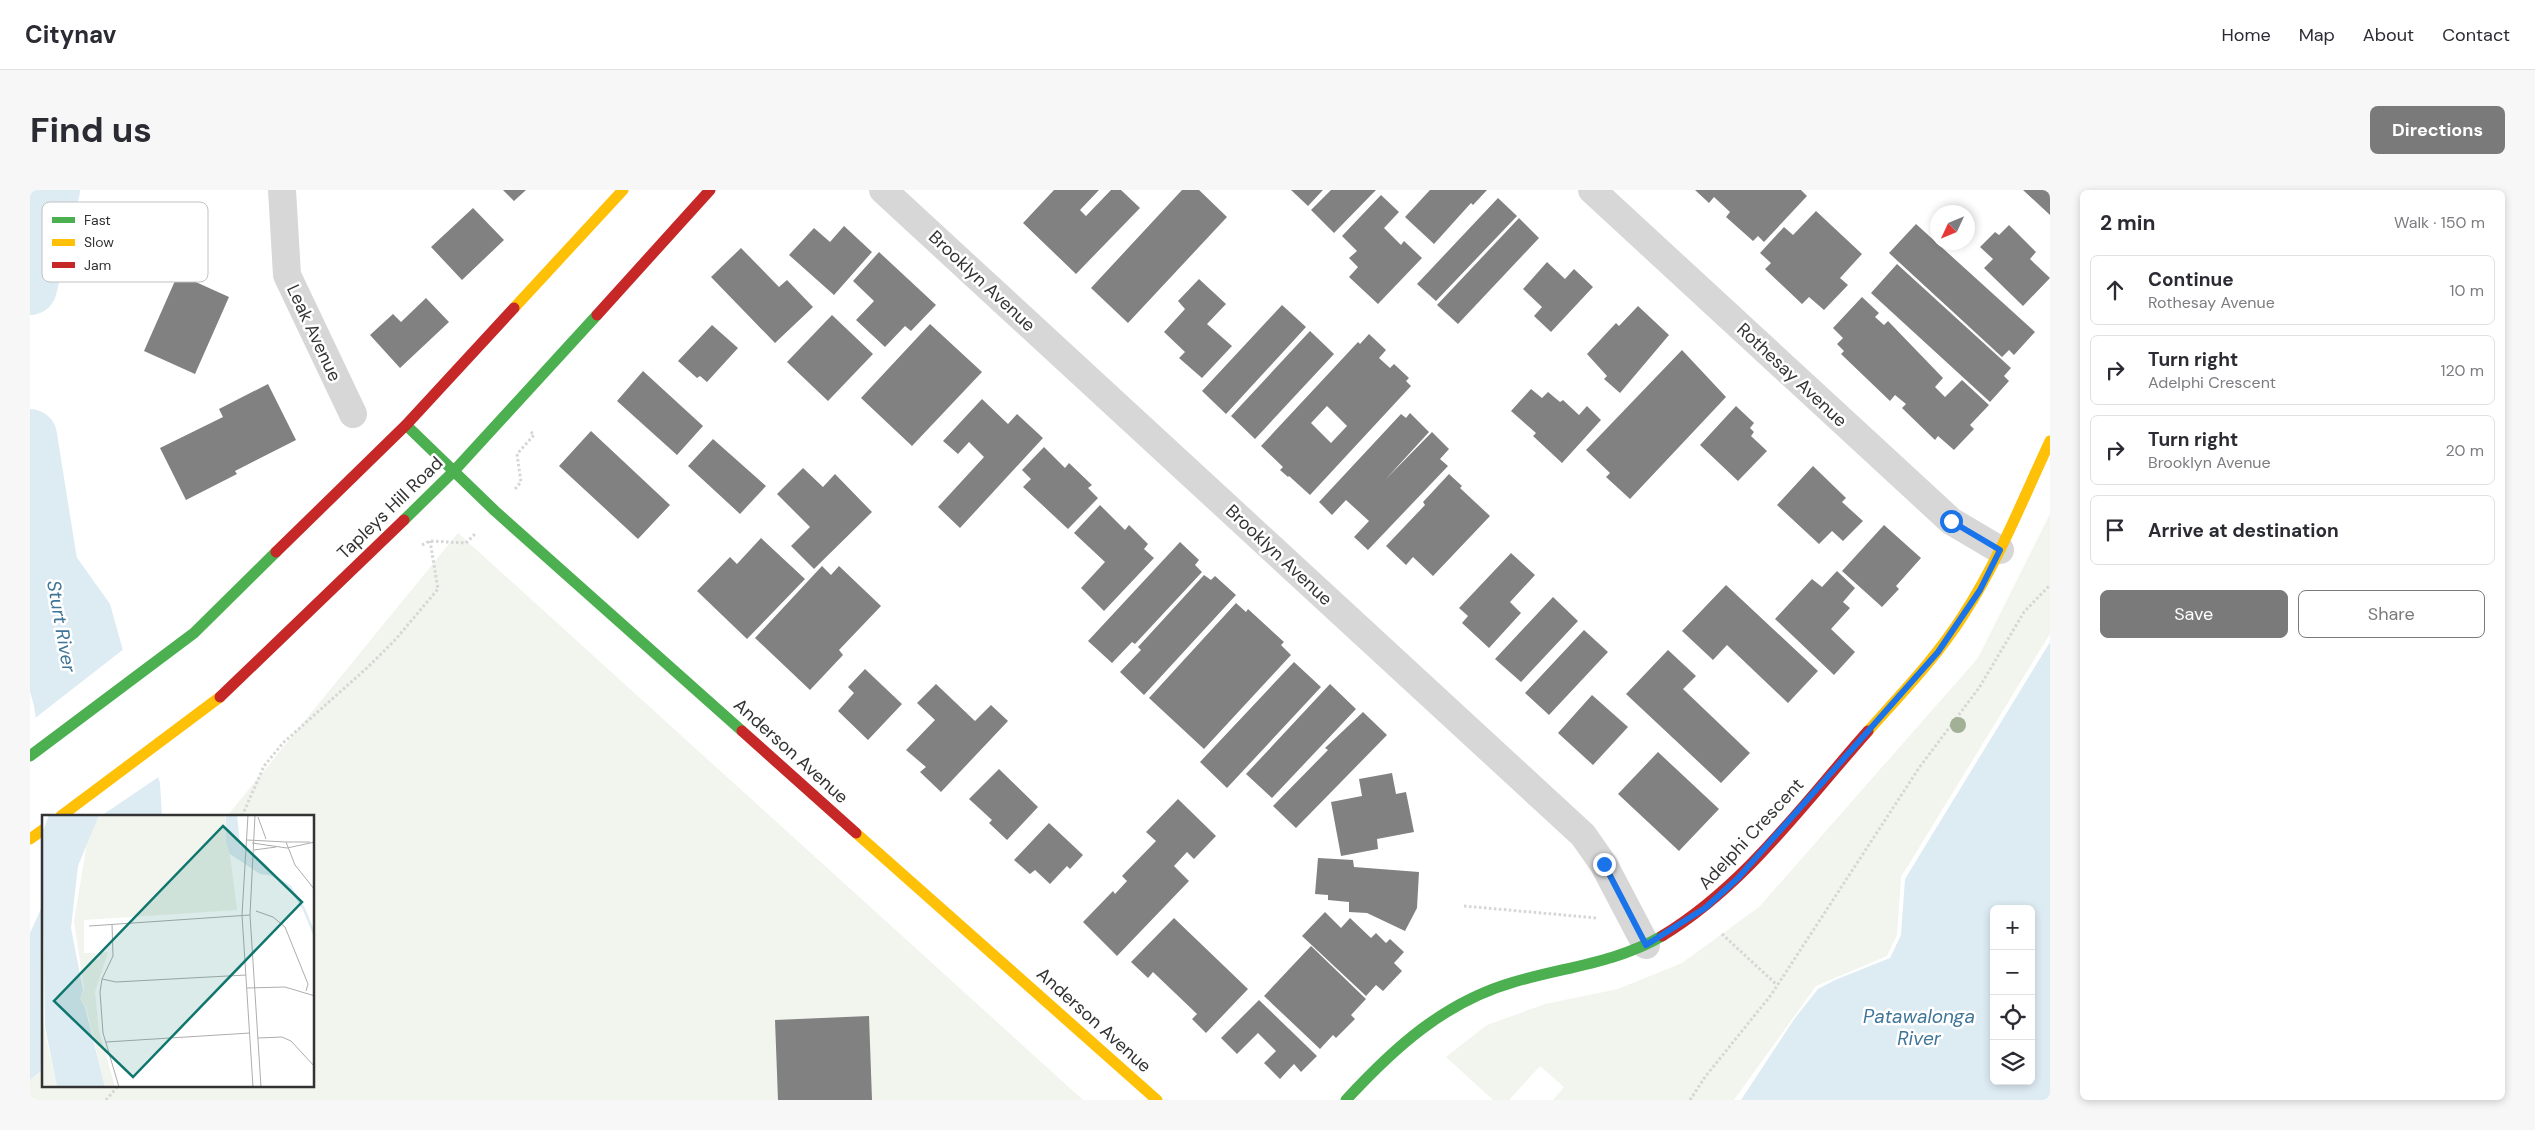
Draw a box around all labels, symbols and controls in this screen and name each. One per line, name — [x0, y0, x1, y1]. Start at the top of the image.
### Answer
text: Citynav — [25, 19, 116, 50]
text: Home — [2221, 23, 2271, 47]
text: Map — [2299, 23, 2335, 47]
text: About — [2363, 23, 2414, 47]
text: Contact — [2442, 23, 2510, 47]
button: Directions — [2370, 106, 2505, 154]
text: Find us — [30, 107, 152, 153]
legend — [42, 202, 208, 282]
north arrow — [1930, 205, 1975, 250]
text: 2 min — [2100, 209, 2156, 237]
text: Fast — [84, 211, 111, 229]
text: Walk · 150 m — [2394, 212, 2485, 233]
street label: Brooklyn Avenue — [923, 225, 1041, 337]
text: Slow — [84, 233, 114, 251]
text: Jam — [84, 256, 111, 274]
text: Continue — [2148, 267, 2234, 292]
icon: ahead — [2101, 276, 2129, 304]
text: 10 m — [2450, 280, 2484, 301]
street label: Leak Avenue — [281, 281, 347, 385]
text: Rothesay Avenue — [2148, 292, 2275, 313]
street label: Rothesay Avenue — [1732, 318, 1852, 432]
text: Turn right — [2148, 347, 2238, 372]
icon: right — [2101, 356, 2129, 384]
text: 120 m — [2440, 360, 2484, 381]
text: Adelphi Crescent — [2148, 372, 2276, 393]
text: Turn right — [2148, 427, 2238, 452]
icon: right — [2101, 436, 2129, 464]
text: 20 m — [2445, 440, 2484, 461]
street label: Tapleys Hill Road — [332, 451, 448, 565]
text: Brooklyn Avenue — [2148, 452, 2271, 473]
street label: Brooklyn Avenue — [1220, 499, 1338, 611]
route start — [1940, 510, 1963, 533]
icon: arrive — [2101, 516, 2129, 544]
text: Arrive at destination — [2148, 518, 2339, 543]
water label: Sturt River — [41, 578, 82, 675]
button: Save — [2100, 590, 2288, 638]
button: Share — [2298, 590, 2485, 638]
street label: Anderson Avenue — [729, 693, 853, 809]
street label: Adelphi Crescent — [1693, 773, 1809, 895]
inset map — [42, 815, 315, 1088]
route end — [1593, 853, 1616, 876]
map controls — [1990, 905, 2035, 1085]
button: + — [1990, 905, 2035, 950]
button: − — [1990, 950, 2035, 995]
street label: Anderson Avenue — [1032, 962, 1156, 1078]
button: locate — [1990, 995, 2035, 1040]
water label: Patawalonga River — [1863, 1004, 1975, 1051]
button: layers — [1990, 1040, 2035, 1085]

